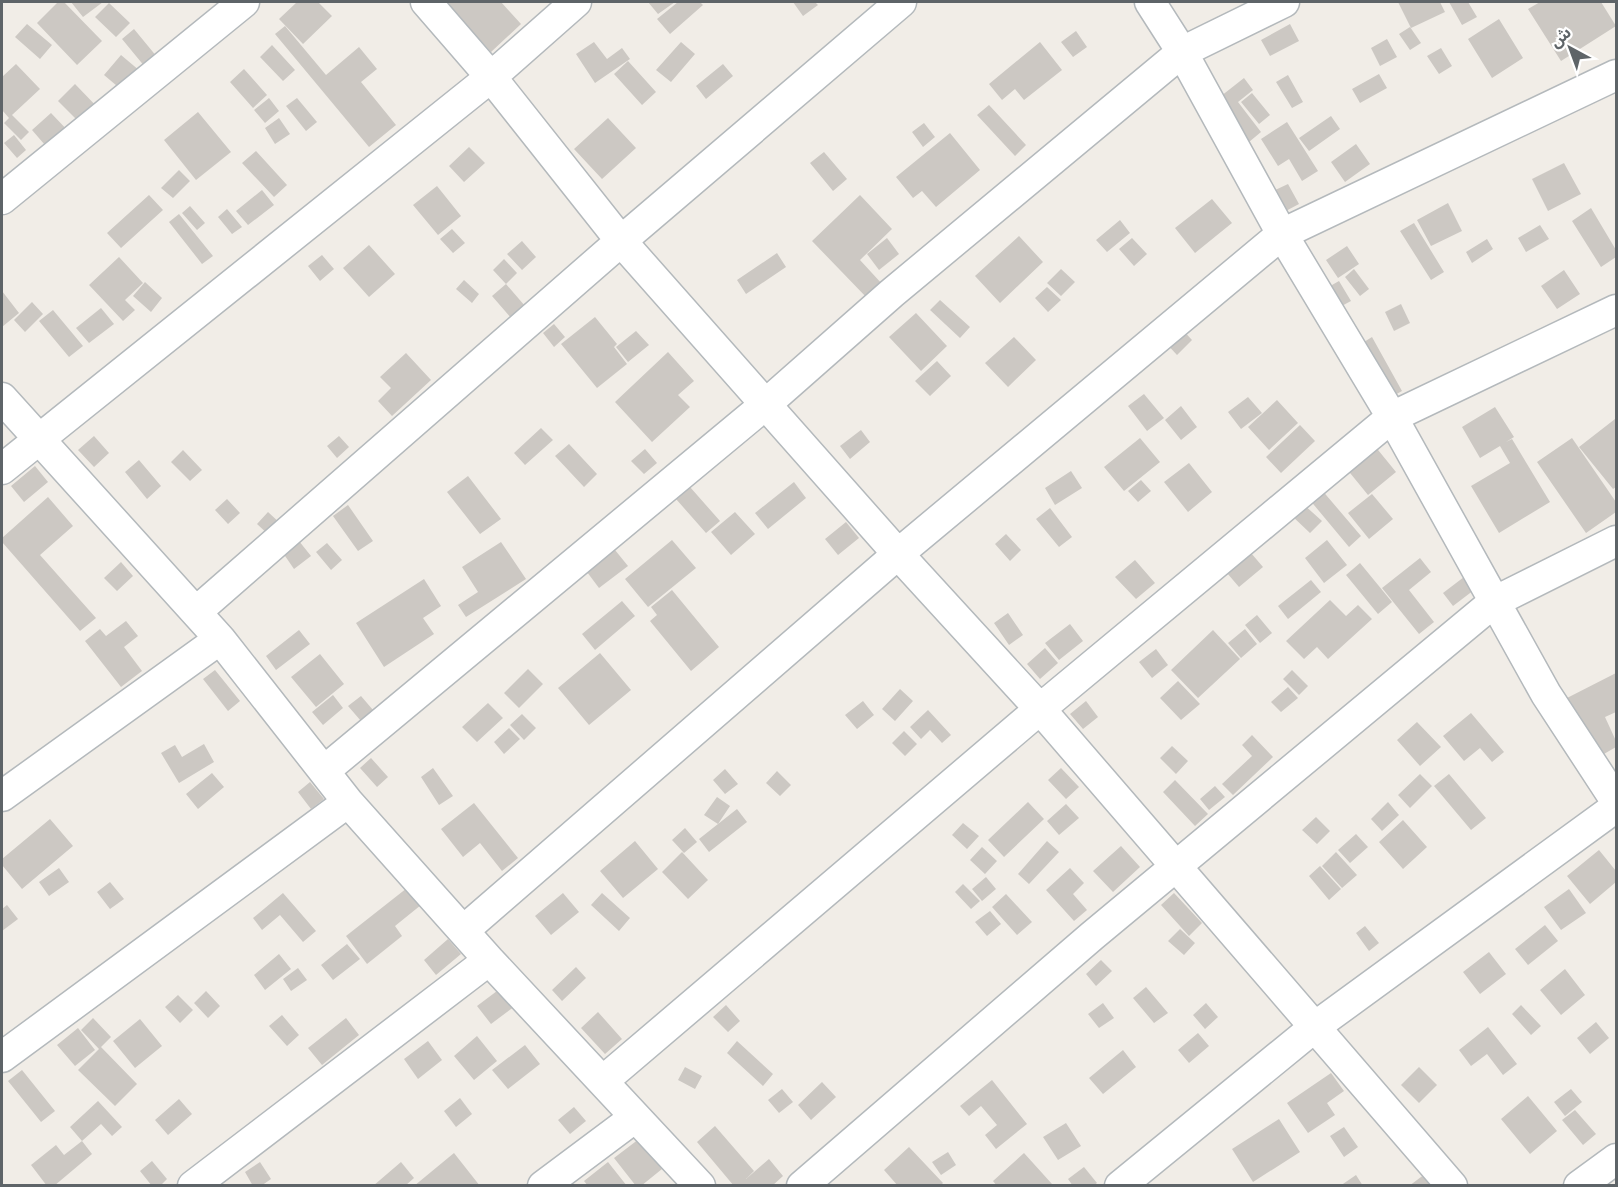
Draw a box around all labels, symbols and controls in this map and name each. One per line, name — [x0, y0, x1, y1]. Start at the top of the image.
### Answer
north arrow — [1540, 18, 1600, 78]
text: ش — [1546, 23, 1575, 51]

